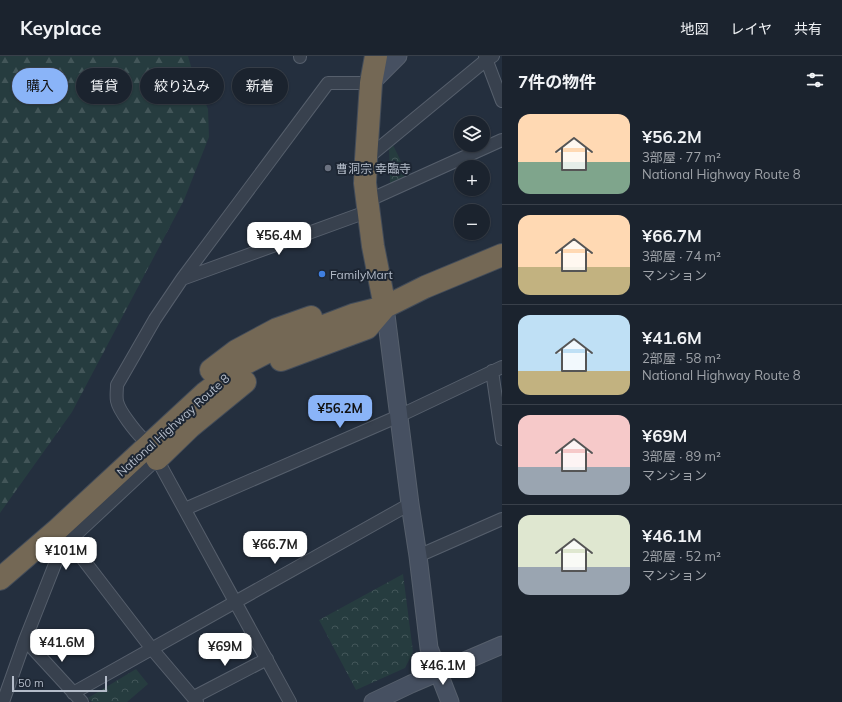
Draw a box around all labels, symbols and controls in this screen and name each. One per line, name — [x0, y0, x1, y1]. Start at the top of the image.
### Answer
text: Keyplace — [20, 16, 101, 40]
text: 地図 — [680, 20, 708, 38]
text: レイヤ — [730, 20, 772, 38]
text: 共有 — [794, 20, 822, 38]
chip: 購入 — [12, 68, 68, 104]
chip: 賃貸 — [76, 68, 132, 104]
chip: 絞り込み — [140, 68, 224, 104]
chip: 新着 — [232, 68, 288, 104]
icon: filters — [804, 69, 826, 91]
text: 7件の物件 — [518, 71, 596, 92]
map controls — [454, 116, 490, 240]
button: layers — [454, 116, 490, 152]
text: ¥56.2M — [642, 126, 702, 147]
icon: home — [550, 130, 598, 178]
text: 3部屋 · 77 m² — [642, 149, 721, 165]
button: + — [454, 160, 490, 196]
place label: 曹洞宗 幸臨寺 — [336, 161, 411, 176]
marker: 曹洞宗 幸臨寺 — [323, 163, 333, 173]
text: National Highway Route 8 — [642, 166, 801, 182]
button: − — [454, 204, 490, 240]
pin: ¥56.4M — [246, 222, 312, 256]
text: ¥66.7M — [642, 225, 702, 246]
text: ¥56.4M — [256, 227, 302, 243]
icon: home — [550, 231, 598, 279]
text: 3部屋 · 74 m² — [642, 248, 721, 264]
place label: FamilyMart — [330, 267, 393, 282]
text: マンション — [642, 267, 707, 283]
marker: FamilyMart — [317, 269, 327, 279]
text: ¥41.6M — [642, 327, 702, 348]
icon: home — [550, 331, 598, 379]
text: 2部屋 · 58 m² — [642, 350, 721, 366]
text: National Highway Route 8 — [642, 367, 801, 383]
street label: National Highway Route 8 — [114, 370, 232, 480]
pin: ¥56.2M — [307, 395, 373, 429]
text: ¥56.2M — [317, 400, 363, 416]
text: ¥69M — [642, 425, 687, 446]
icon: home — [550, 431, 598, 479]
text: 3部屋 · 89 m² — [642, 448, 721, 464]
text: マンション — [642, 467, 707, 483]
text: ¥46.1M — [642, 525, 702, 546]
pin: ¥66.7M — [242, 531, 308, 565]
icon: home — [550, 531, 598, 579]
text: ¥66.7M — [252, 536, 298, 552]
pin: ¥101M — [38, 537, 94, 571]
text: ¥101M — [45, 542, 87, 558]
text: 2部屋 · 52 m² — [642, 548, 721, 564]
text: マンション — [642, 567, 707, 583]
pin: ¥41.6M — [29, 629, 95, 663]
pin: ¥69M — [201, 633, 249, 667]
text: ¥41.6M — [39, 634, 85, 650]
text: ¥69M — [208, 638, 242, 654]
pin: ¥46.1M — [410, 652, 476, 686]
text: ¥46.1M — [420, 657, 466, 673]
scale bar — [12, 674, 107, 693]
text: 50 m — [18, 676, 44, 690]

